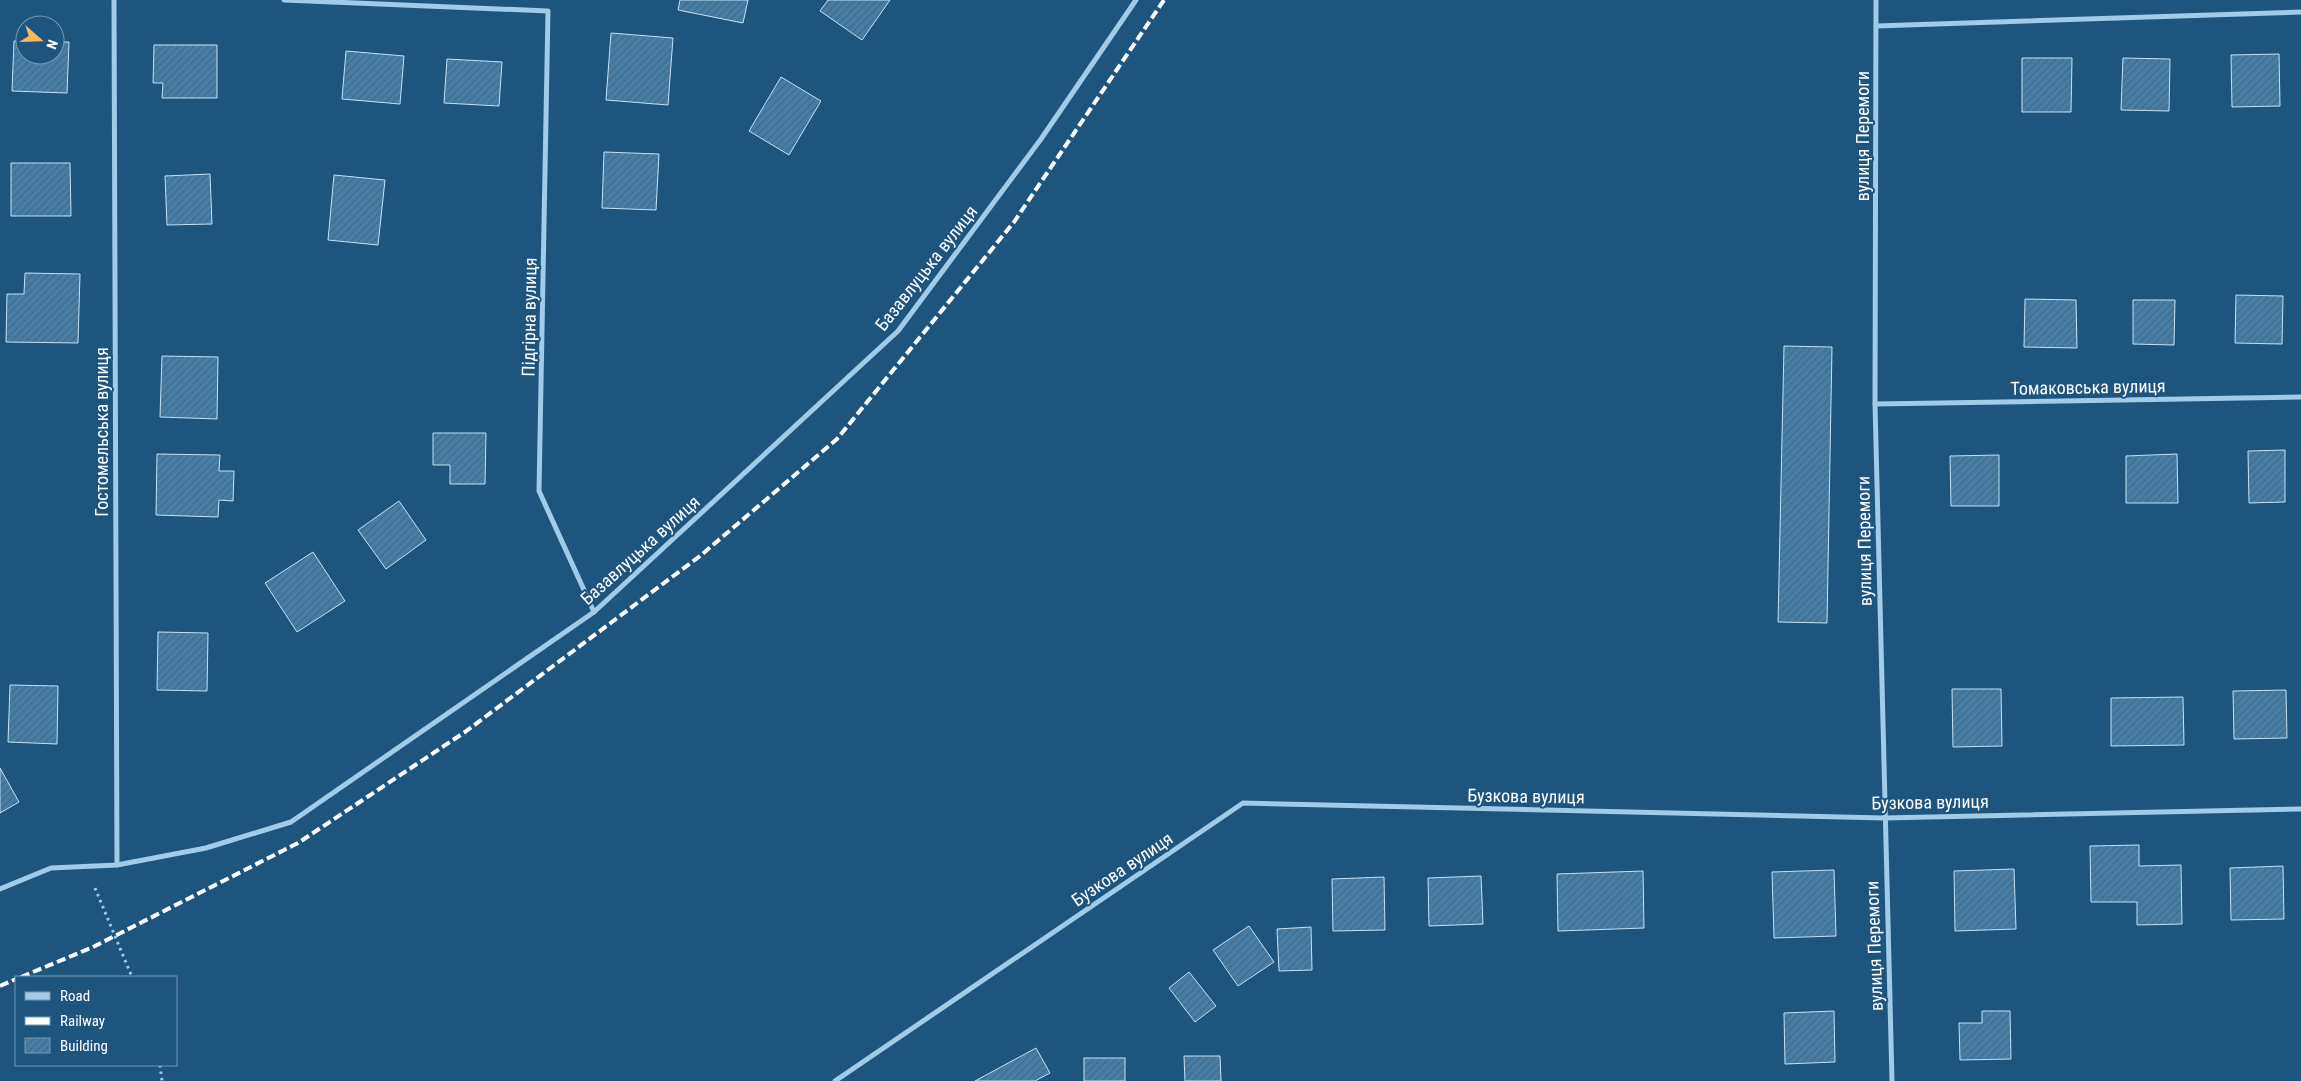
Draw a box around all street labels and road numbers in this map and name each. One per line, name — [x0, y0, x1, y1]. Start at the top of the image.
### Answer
street label: вулиця Перемоги — [1852, 71, 1873, 201]
street label: Базавлуцька вулиця — [871, 201, 981, 335]
street label: Підгірна вулиця — [517, 257, 541, 377]
street label: Гостомельська вулиця — [91, 347, 112, 517]
street label: Томаковська вулиця — [2010, 375, 2166, 399]
street label: вулиця Перемоги — [1852, 476, 1876, 606]
street label: Базавлуцька вулиця — [576, 491, 704, 609]
street label: Бузкова вулиця — [1467, 784, 1585, 808]
street label: Бузкова вулиця — [1871, 790, 1989, 814]
street label: Бузкова вулиця — [1067, 827, 1177, 911]
street label: вулиця Перемоги — [1861, 881, 1887, 1011]

